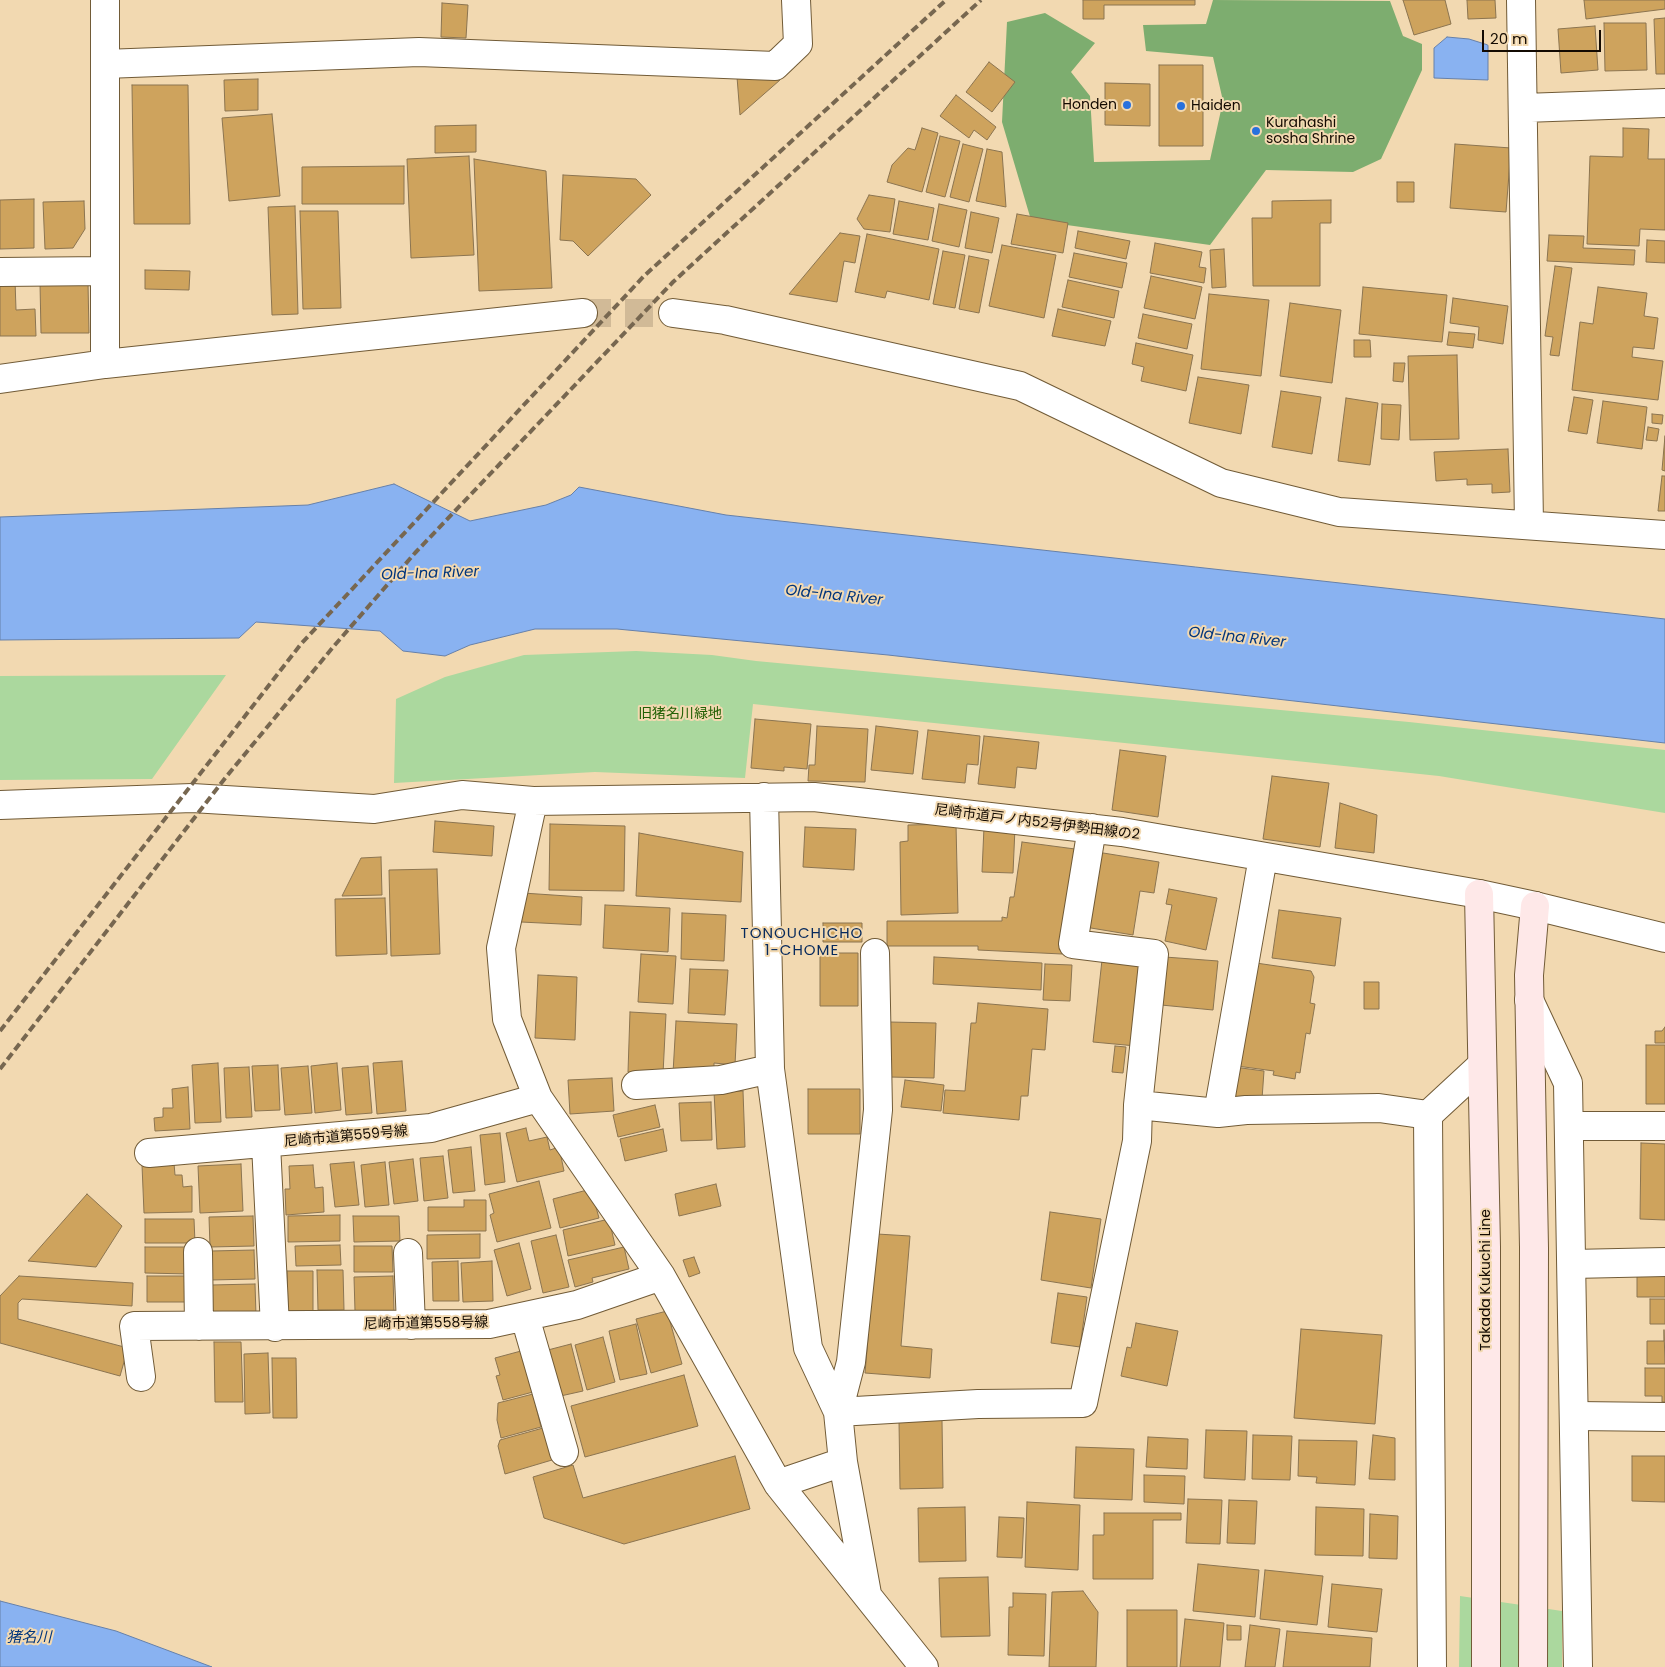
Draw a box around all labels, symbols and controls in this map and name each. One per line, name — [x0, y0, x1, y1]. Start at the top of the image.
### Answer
scale bar — [1485, 20, 1604, 52]
text: 20 m — [1490, 28, 1528, 49]
place label: Honden — [1062, 97, 1117, 113]
place label: Haiden — [1191, 98, 1241, 114]
marker: Honden — [1121, 99, 1133, 111]
marker: Haiden — [1175, 100, 1187, 112]
place label: Kurahashi sosha Shrine — [1266, 115, 1355, 148]
marker: Kurahashi sosha Shrine — [1250, 125, 1262, 137]
water label: Old-Ina River — [381, 563, 479, 585]
water label: Old-Ina River — [784, 582, 884, 610]
water label: Old-Ina River — [1187, 624, 1287, 652]
park label: 旧猪名川緑地 — [638, 706, 722, 722]
street label: 尼崎市道戸ノ内52号伊勢田線の2 — [933, 802, 1141, 844]
district label: TONOUCHICHO 1-CHOME — [739, 925, 865, 960]
street label: 尼崎市道第559号線 — [283, 1123, 409, 1151]
street label: Takada Kukuchi Line — [1478, 1209, 1494, 1351]
street label: 尼崎市道第558号線 — [364, 1315, 488, 1333]
water label: 猪名川 — [7, 1629, 51, 1647]

